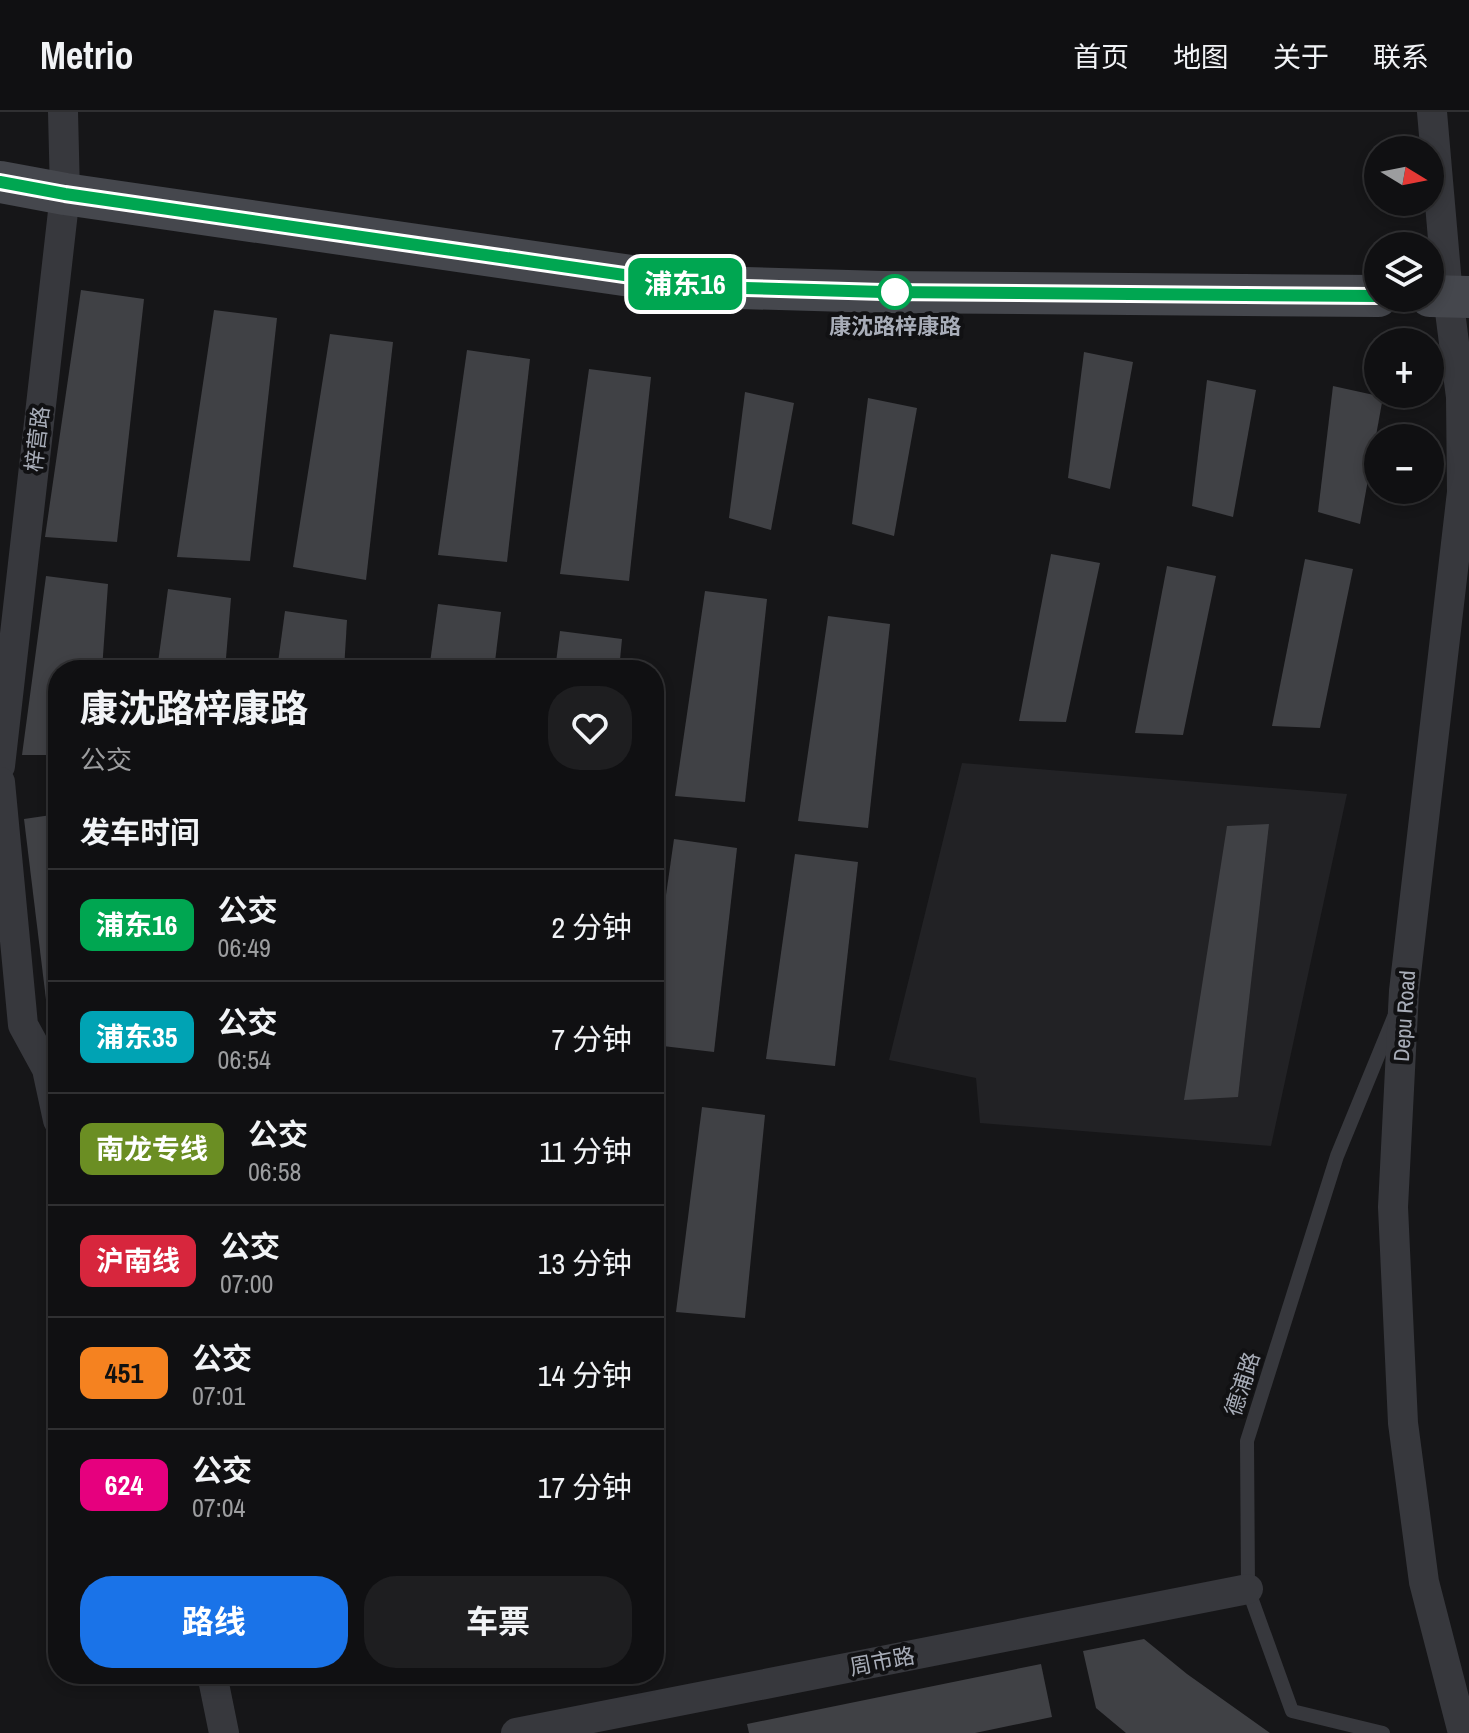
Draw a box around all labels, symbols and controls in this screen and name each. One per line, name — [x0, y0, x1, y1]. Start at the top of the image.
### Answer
text: Metrio — [40, 30, 133, 81]
text: 首页 — [1073, 38, 1129, 76]
text: 地图 — [1173, 38, 1229, 76]
text: 关于 — [1273, 38, 1329, 76]
text: 联系 — [1373, 38, 1429, 76]
north arrow — [1364, 136, 1444, 216]
map controls — [1364, 136, 1444, 504]
button: layers — [1364, 232, 1444, 312]
line badge: 浦东16 — [629, 258, 741, 310]
text: 浦东16 — [644, 265, 726, 303]
marker: 康沈路梓康路 — [878, 275, 912, 309]
place label: 康沈路梓康路 — [829, 311, 961, 341]
button: + — [1364, 328, 1444, 408]
street label: 梓营路 — [18, 404, 56, 474]
button: − — [1364, 424, 1444, 504]
text: 康沈路梓康路 — [80, 683, 308, 734]
button: heart — [548, 686, 632, 770]
text: 公交 — [80, 742, 132, 777]
text: 发车时间 — [80, 812, 200, 852]
text: 公交 — [218, 890, 278, 930]
text: 浦东16 — [96, 906, 178, 944]
text: 2 分钟 — [551, 907, 632, 947]
text: 06:49 — [218, 930, 271, 965]
street label: Depu Road — [1386, 969, 1422, 1063]
text: 公交 — [218, 1002, 278, 1042]
text: 浦东35 — [96, 1018, 178, 1056]
text: 7 分钟 — [551, 1019, 632, 1059]
text: 06:54 — [218, 1042, 271, 1077]
text: 公交 — [248, 1114, 308, 1154]
text: 南龙专线 — [96, 1130, 208, 1168]
text: 11 分钟 — [540, 1131, 632, 1171]
text: 06:58 — [248, 1154, 301, 1189]
text: 公交 — [220, 1226, 280, 1266]
text: 沪南线 — [96, 1242, 180, 1280]
text: 13 分钟 — [538, 1243, 632, 1283]
text: 07:00 — [220, 1266, 273, 1301]
text: 公交 — [192, 1338, 252, 1378]
street label: 德浦路 — [1218, 1348, 1266, 1420]
text: 451 — [105, 1354, 143, 1392]
text: 14 分钟 — [538, 1355, 632, 1395]
text: 07:01 — [192, 1378, 245, 1413]
text: 公交 — [192, 1450, 252, 1490]
text: 624 — [105, 1466, 143, 1504]
text: 17 分钟 — [538, 1467, 632, 1507]
text: 07:04 — [192, 1490, 245, 1525]
button: 路线 — [80, 1576, 348, 1668]
button: 车票 — [364, 1576, 632, 1668]
street label: 周市路 — [847, 1640, 917, 1682]

